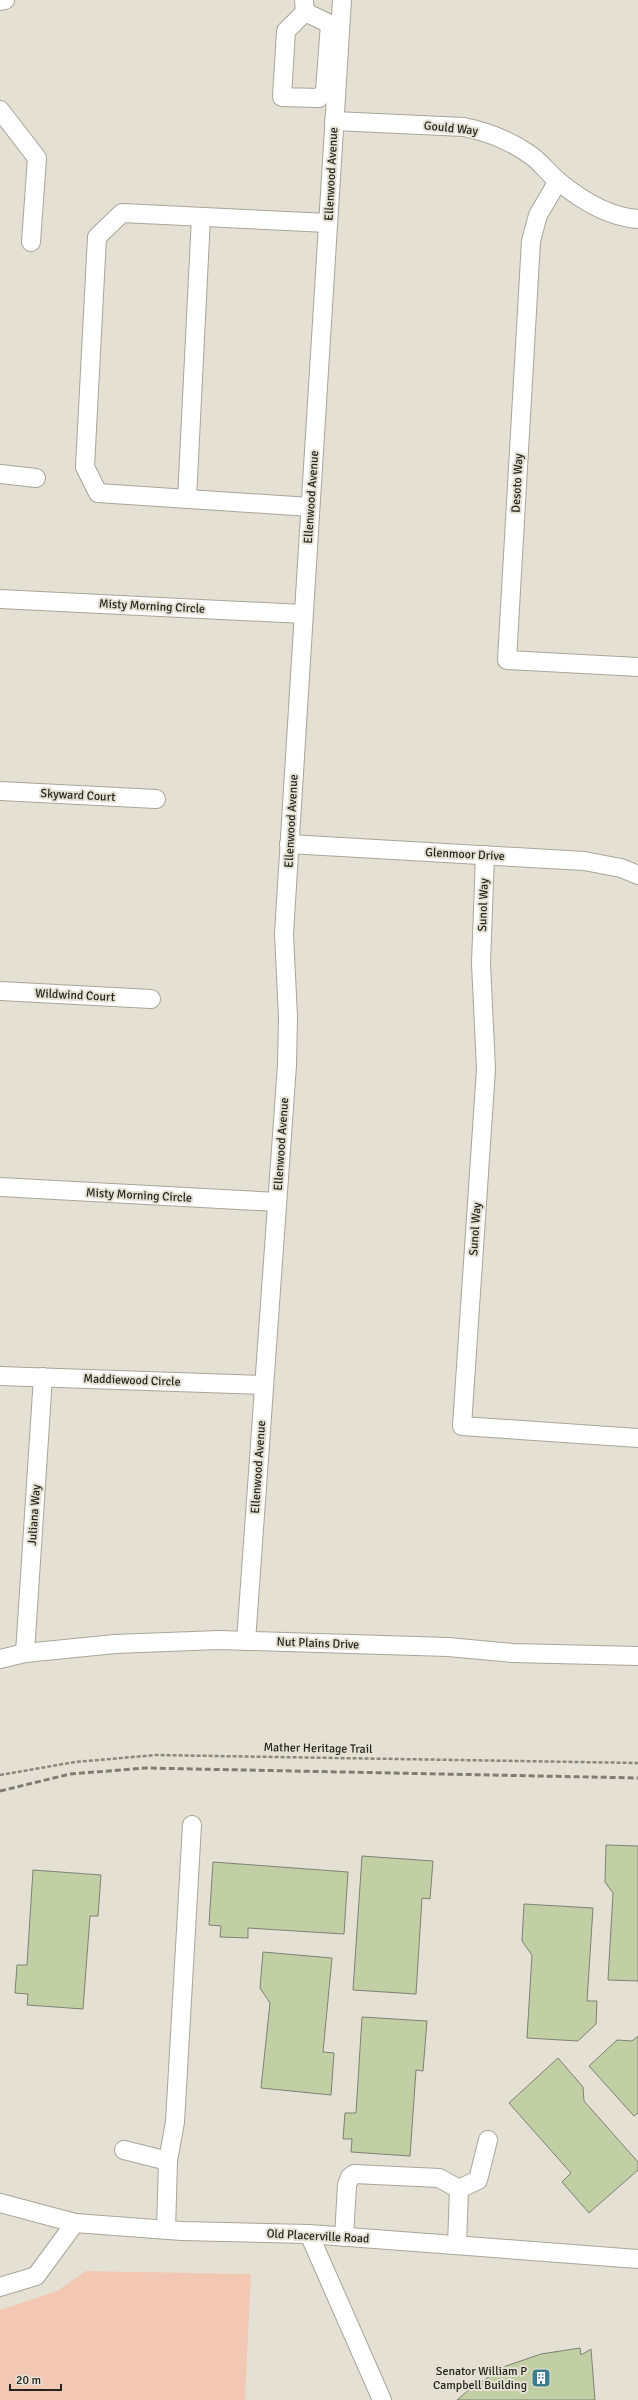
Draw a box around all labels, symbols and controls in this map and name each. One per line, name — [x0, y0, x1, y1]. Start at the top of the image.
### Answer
street label: Gould Way — [423, 118, 479, 139]
street label: Ellenwood Avenue — [322, 127, 341, 221]
street label: Ellenwood Avenue — [301, 450, 322, 544]
street label: Desoto Way — [508, 453, 527, 513]
street label: Misty Morning Circle — [99, 596, 205, 617]
street label: Ellenwood Avenue — [282, 774, 301, 868]
street label: Skyward Court — [40, 786, 116, 805]
street label: Glenmoor Drive — [425, 845, 505, 864]
street label: Sunol Way — [475, 878, 492, 932]
street label: Wildwind Court — [35, 986, 115, 1005]
street label: Ellenwood Avenue — [271, 1097, 292, 1191]
street label: Misty Morning Circle — [86, 1185, 192, 1206]
street label: Sunol Way — [466, 1201, 485, 1256]
street label: Maddiewood Circle — [83, 1371, 181, 1390]
street label: Ellenwood Avenue — [248, 1420, 269, 1514]
street label: Juliana Way — [25, 1484, 44, 1546]
street label: Nut Plains Drive — [276, 1635, 359, 1652]
street label: Mather Heritage Trail — [263, 1740, 373, 1757]
street label: Old Placerville Road — [266, 2226, 370, 2247]
place label: Senator William P Campbell Building — [433, 2364, 527, 2393]
scale bar — [10, 2366, 61, 2392]
building icon: Senator William P Campbell Building — [530, 2367, 552, 2389]
text: 20 m — [16, 2373, 41, 2388]

